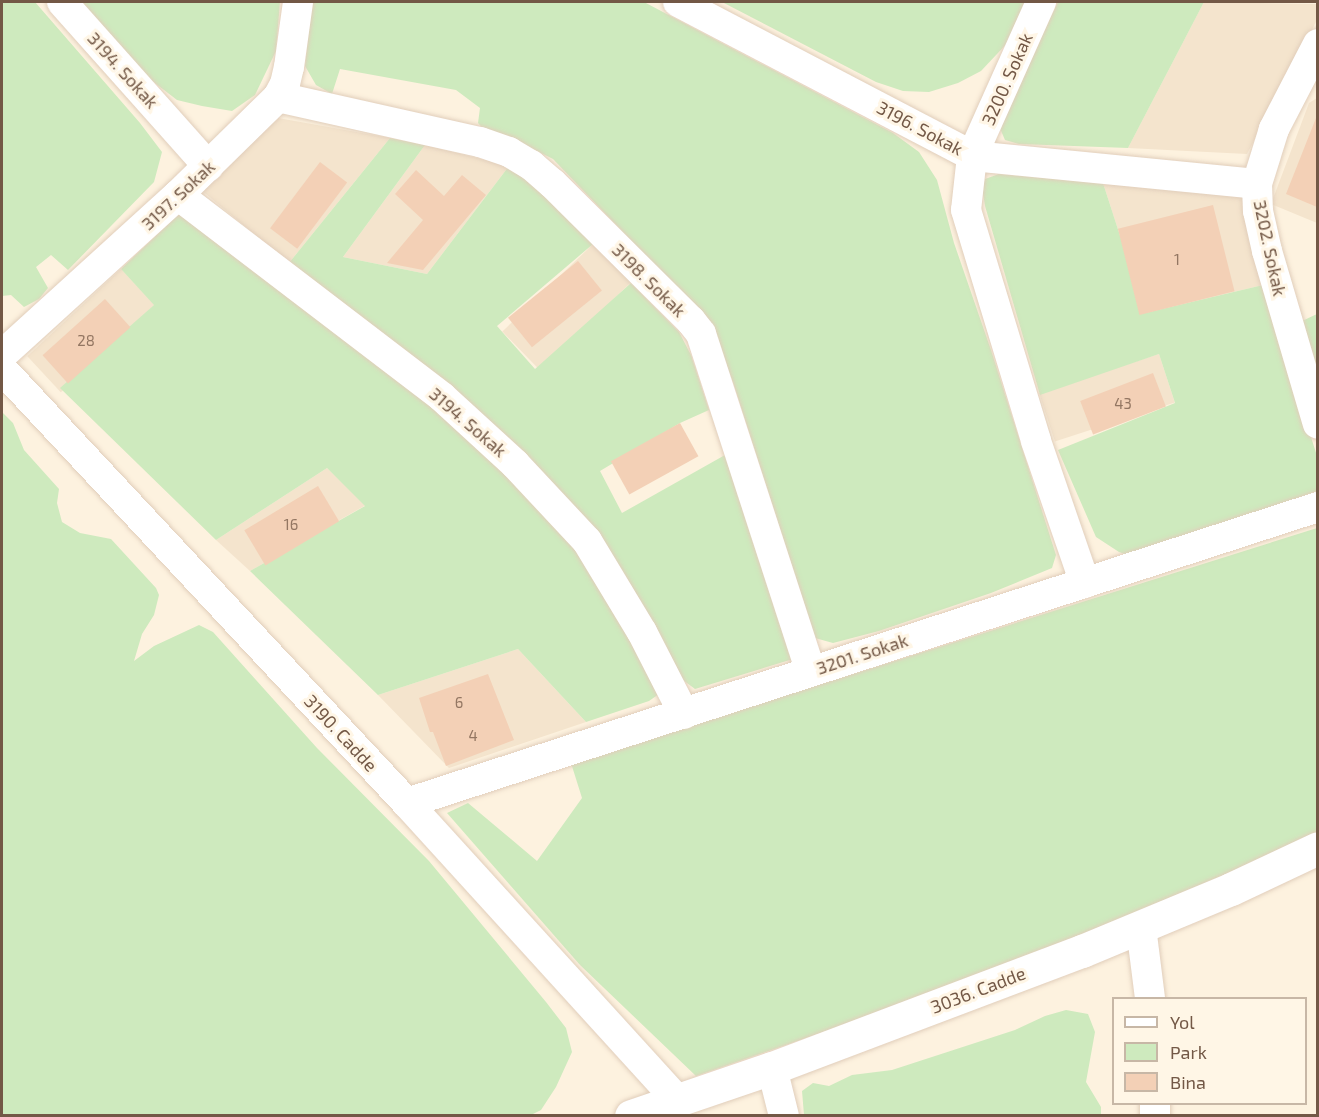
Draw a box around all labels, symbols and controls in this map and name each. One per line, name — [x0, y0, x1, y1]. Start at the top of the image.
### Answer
street label: 3194. Sokak — [83, 27, 163, 113]
street label: 3200. Sokak — [977, 30, 1037, 128]
street label: 3196. Sokak — [873, 96, 967, 160]
street label: 3197. Sokak — [137, 156, 219, 234]
street label: 3202. Sokak — [1249, 198, 1291, 298]
street label: 3198. Sokak — [608, 239, 690, 321]
house number: 1 — [1174, 251, 1180, 269]
house number: 28 — [77, 332, 95, 350]
street label: 3194. Sokak — [425, 383, 511, 461]
house number: 43 — [1114, 395, 1132, 413]
house number: 16 — [284, 516, 298, 534]
street label: 3201. Sokak — [814, 629, 910, 679]
street label: 3190. Cadde — [300, 690, 382, 776]
house number: 6 — [455, 694, 463, 712]
house number: 4 — [468, 727, 478, 745]
street label: 3036. Cadde — [928, 962, 1028, 1018]
legend — [1112, 997, 1307, 1105]
text: Yol — [1170, 1011, 1195, 1033]
text: Park — [1170, 1041, 1207, 1063]
text: Bina — [1170, 1071, 1206, 1093]

